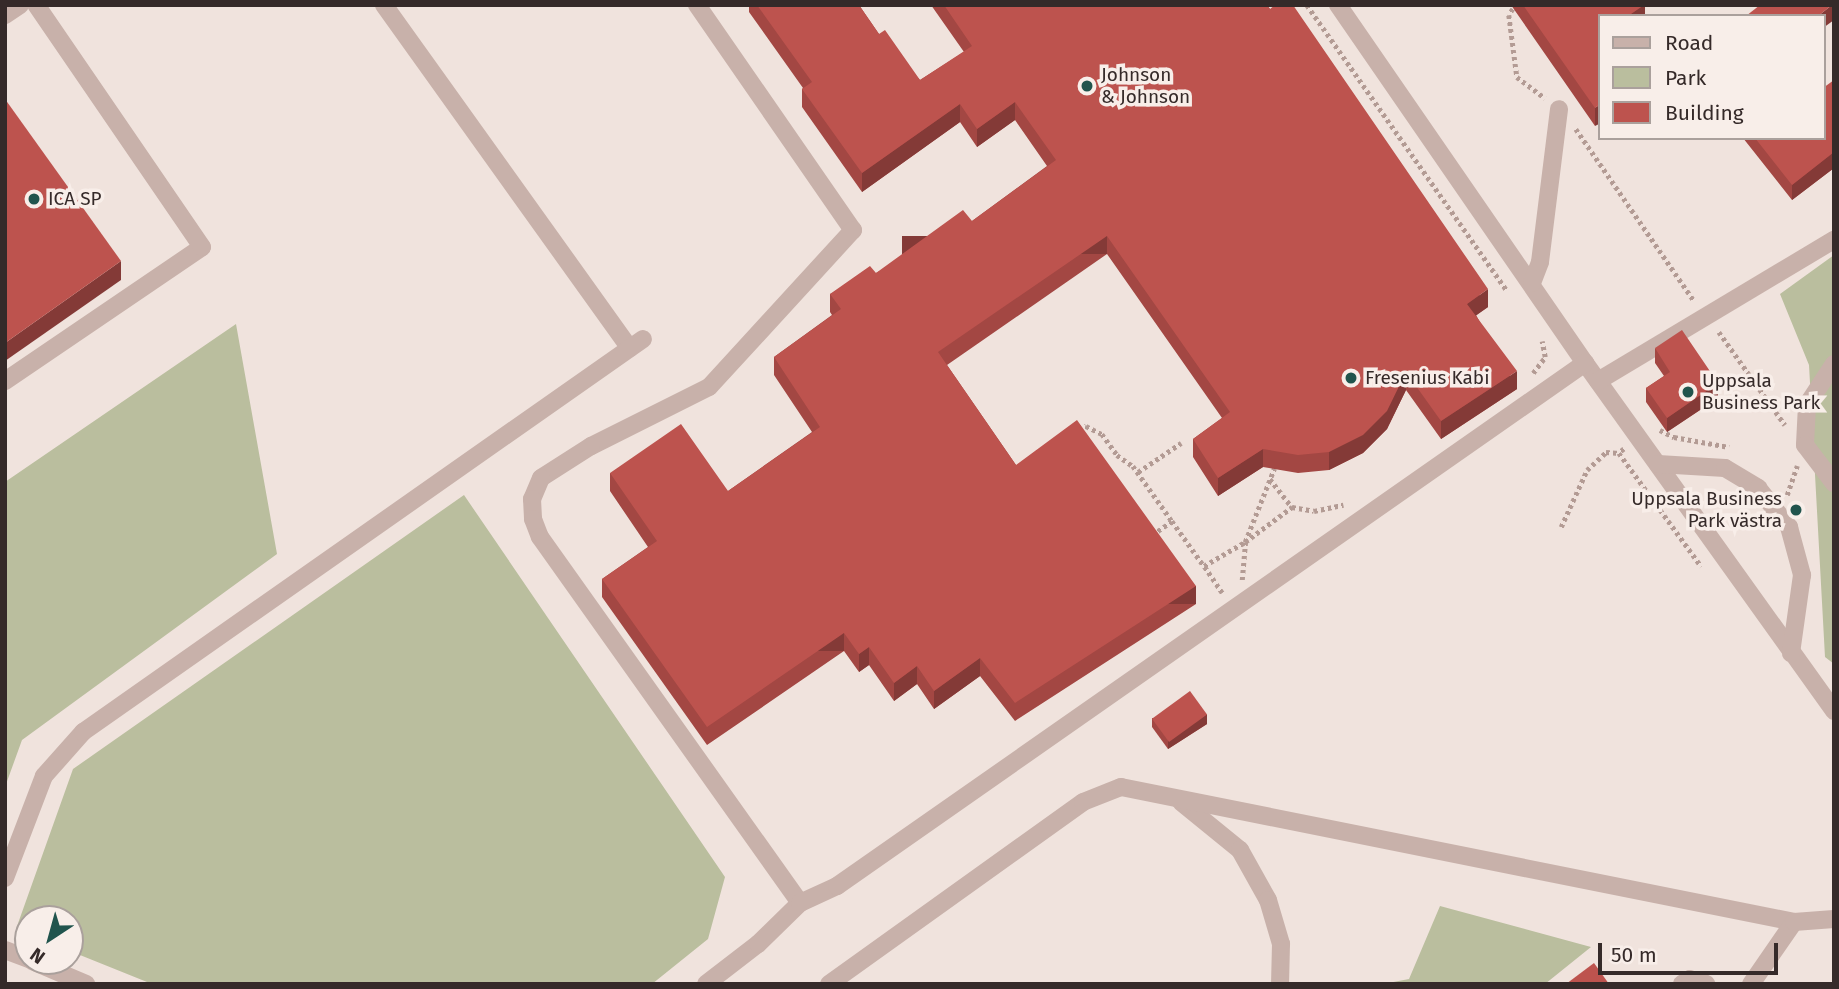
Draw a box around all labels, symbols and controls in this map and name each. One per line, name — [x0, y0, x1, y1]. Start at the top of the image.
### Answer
legend — [1598, 14, 1825, 140]
text: Road — [1665, 30, 1713, 56]
place label: Johnson & Johnson — [1101, 64, 1190, 108]
text: Park — [1665, 65, 1706, 91]
marker: Johnson & Johnson — [1079, 78, 1095, 94]
text: Building — [1665, 100, 1744, 126]
place label: ICA SP — [48, 188, 102, 210]
marker: ICA SP — [26, 191, 42, 207]
place label: Fresenius Kabi — [1365, 367, 1490, 389]
marker: Fresenius Kabi — [1343, 370, 1359, 386]
place label: Uppsala Business Park — [1702, 370, 1820, 414]
marker: Uppsala Business Park — [1680, 384, 1696, 400]
place label: Uppsala Business Park västra — [1631, 488, 1782, 532]
marker: Uppsala Business Park västra — [1788, 502, 1804, 518]
north arrow — [14, 905, 84, 975]
scale bar — [1601, 930, 1781, 974]
text: 50 m — [1611, 942, 1657, 968]
text: N — [26, 943, 49, 969]

